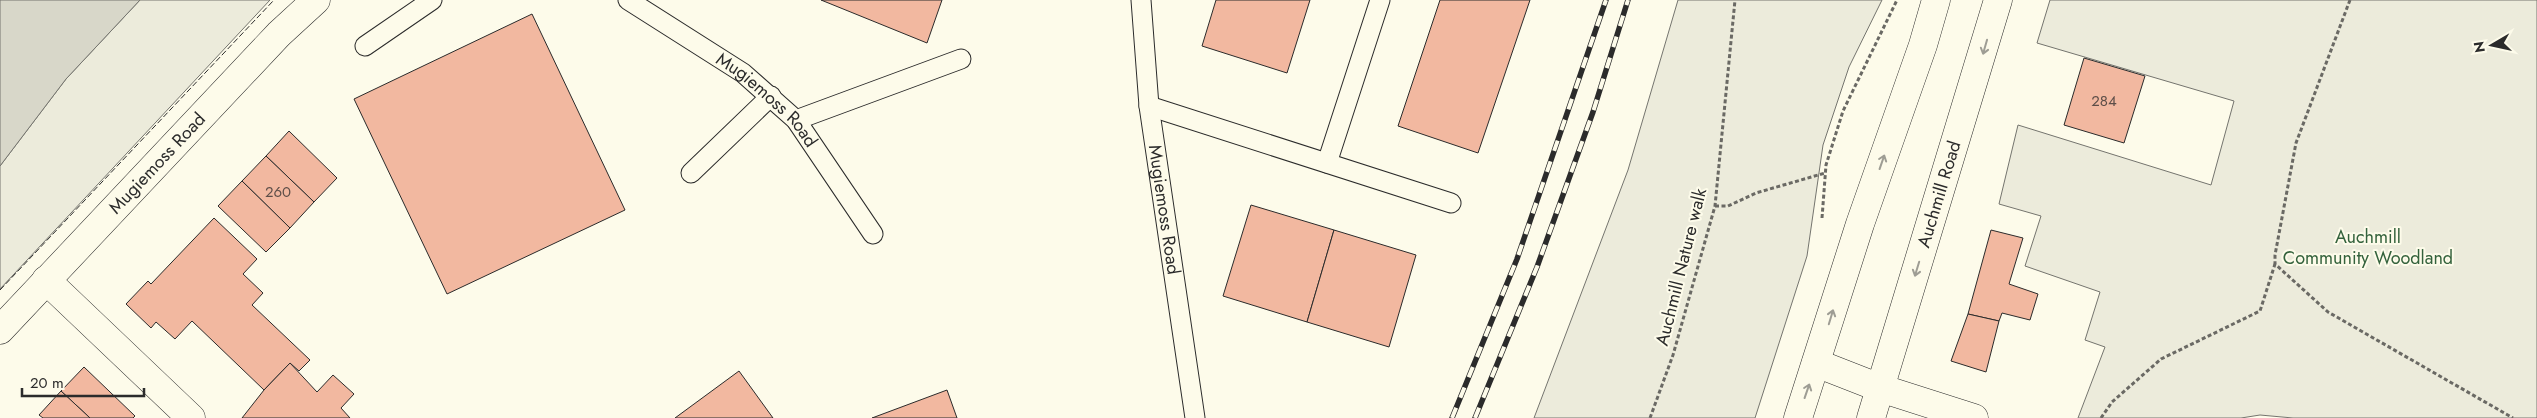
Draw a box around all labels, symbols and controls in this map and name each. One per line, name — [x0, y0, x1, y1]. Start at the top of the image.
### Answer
north arrow — [2467, 20, 2517, 70]
one-way arrow — [1979, 38, 1989, 54]
text: N — [2468, 40, 2490, 54]
street label: Mugiemoss Road — [711, 46, 824, 152]
house number: 284 — [2091, 90, 2117, 112]
street label: Mugiemoss Road — [103, 107, 211, 220]
street label: Auchmill Road — [1911, 138, 1968, 251]
street label: Mugiemoss Road — [1142, 143, 1187, 276]
one-way arrow — [1877, 155, 1887, 171]
house number: 260 — [265, 181, 291, 203]
street label: Auchmill Nature walk — [1649, 186, 1713, 348]
park label: Auchmill Community Woodland — [2283, 224, 2453, 271]
one-way arrow — [1912, 261, 1921, 277]
one-way arrow — [1826, 309, 1836, 325]
scale bar — [22, 366, 145, 398]
text: 20 m — [30, 372, 64, 394]
one-way arrow — [1803, 383, 1812, 399]

